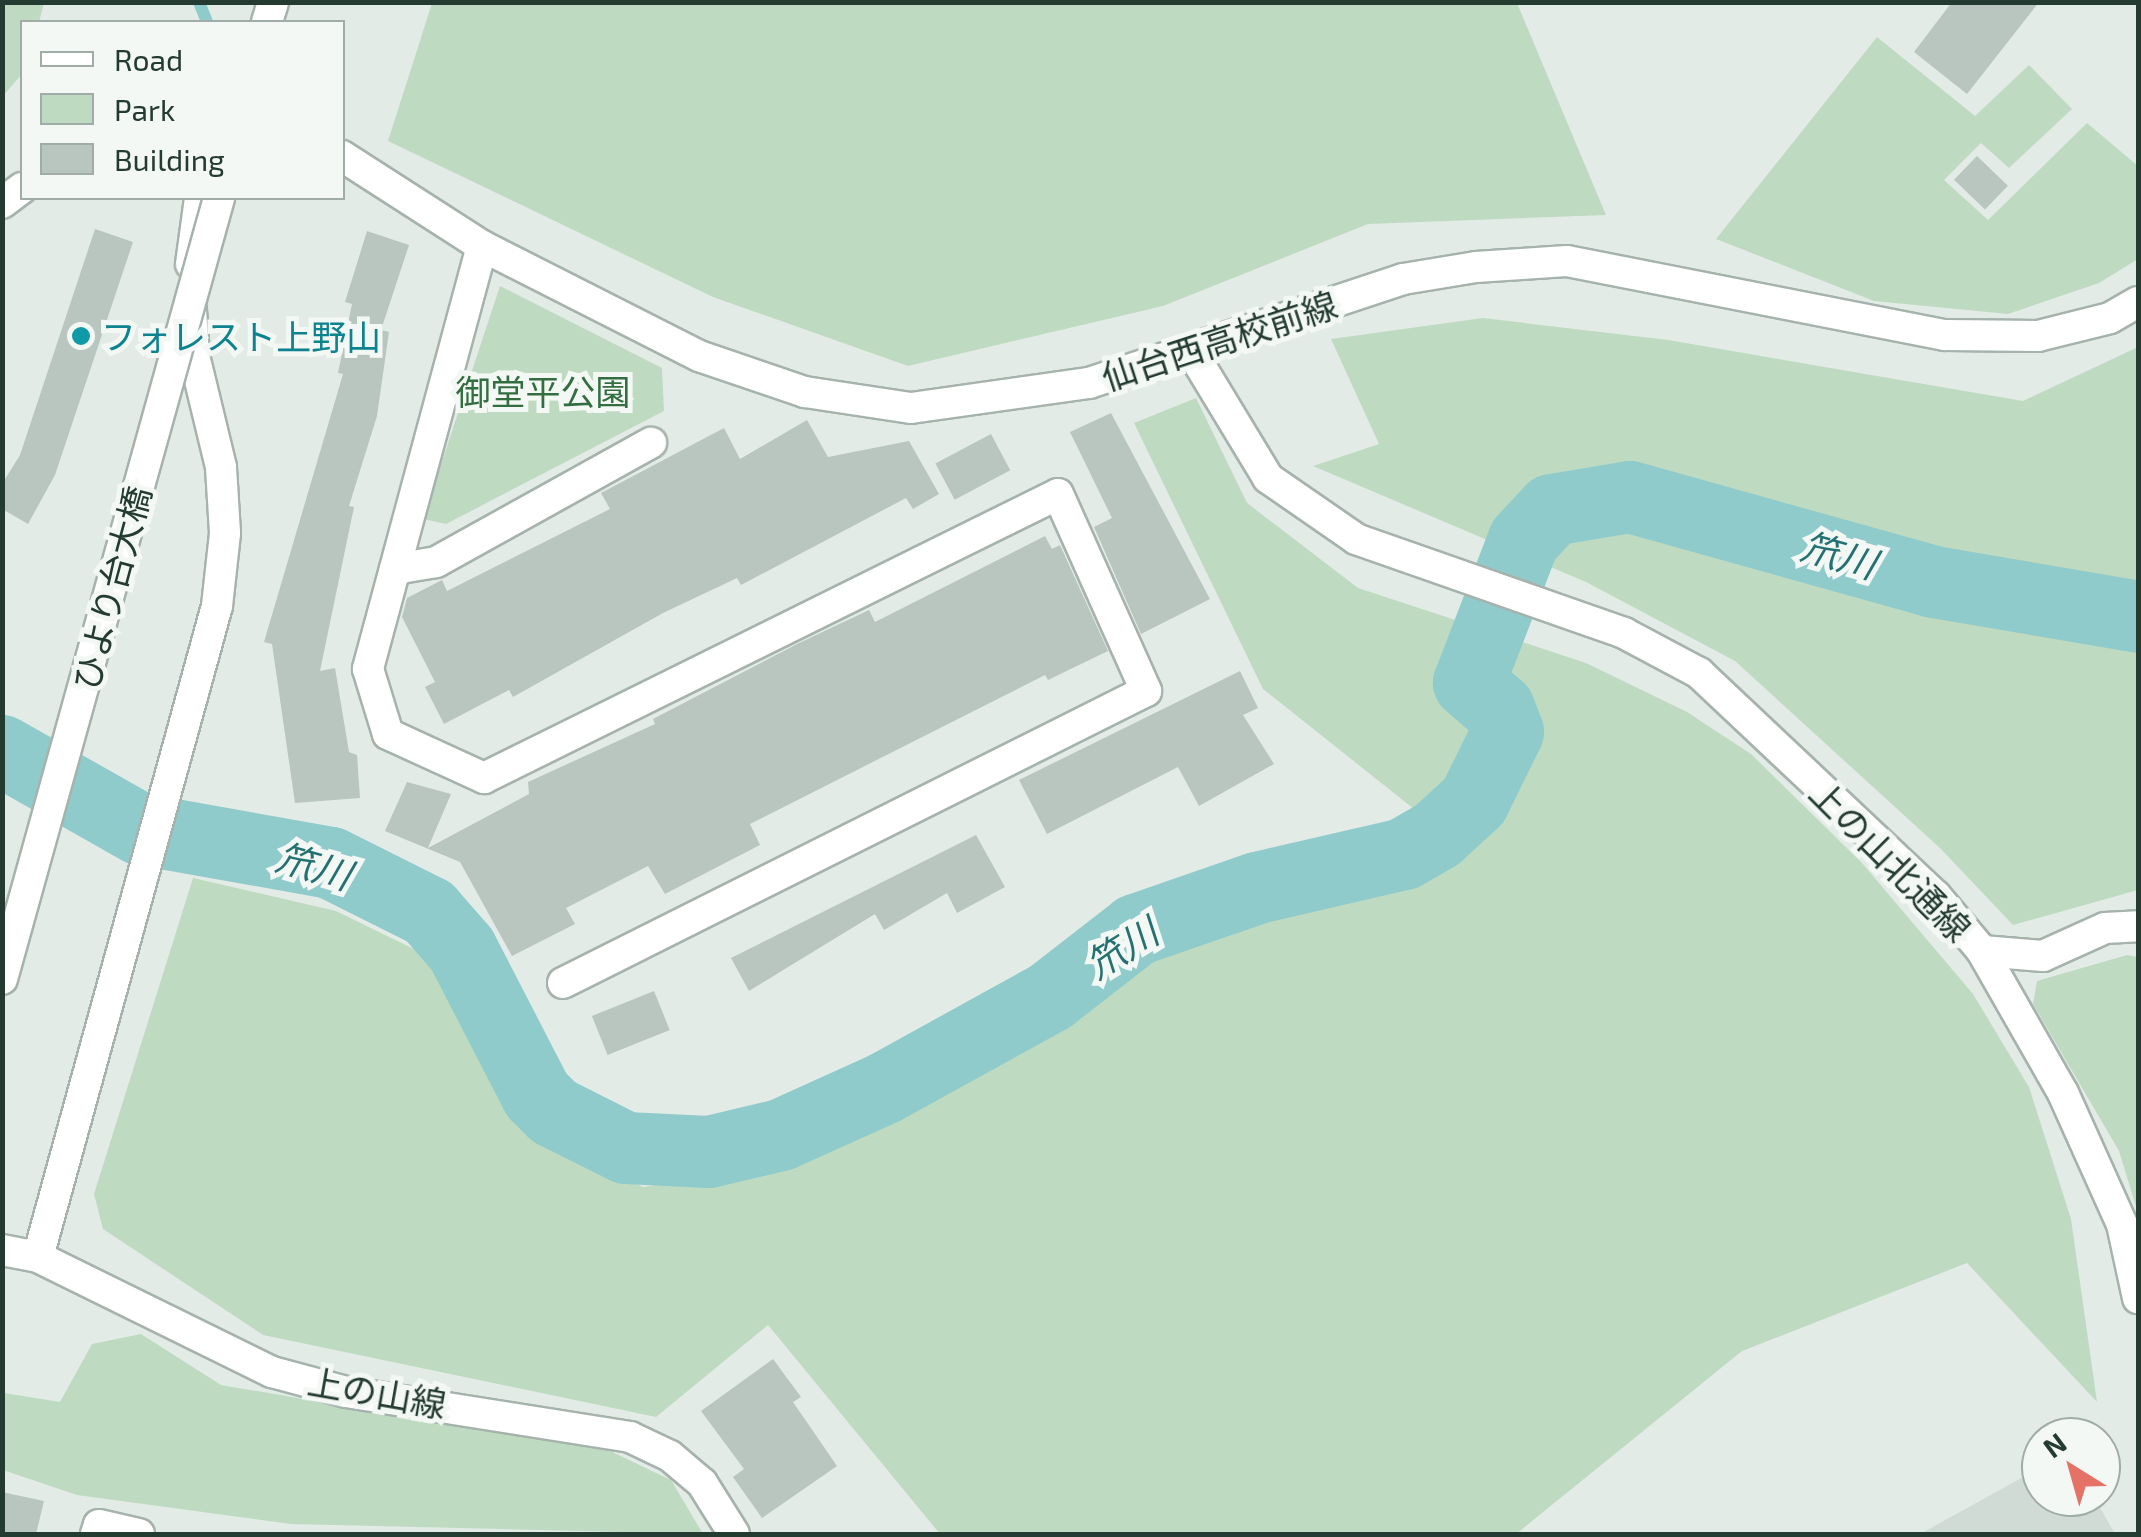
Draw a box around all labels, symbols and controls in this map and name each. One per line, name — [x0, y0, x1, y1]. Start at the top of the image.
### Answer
legend — [20, 20, 345, 200]
text: Road — [114, 41, 183, 77]
text: Park — [114, 91, 175, 127]
text: Building — [114, 141, 225, 177]
street label: 仙台西高校前線 — [1096, 282, 1342, 398]
place label: フォレスト上野山 — [101, 315, 381, 357]
marker: フォレスト上野山 — [70, 325, 92, 347]
park label: 御堂平公園 — [456, 370, 630, 412]
street label: ひより台大橋 — [64, 481, 158, 695]
water label: 笊川 — [1796, 523, 1882, 587]
street label: 上の山北通線 — [1802, 771, 1980, 949]
water label: 笊川 — [271, 834, 357, 898]
water label: 笊川 — [1078, 909, 1166, 987]
street label: 上の山線 — [304, 1359, 450, 1425]
north arrow — [2021, 1417, 2121, 1517]
text: N — [2036, 1425, 2072, 1464]

